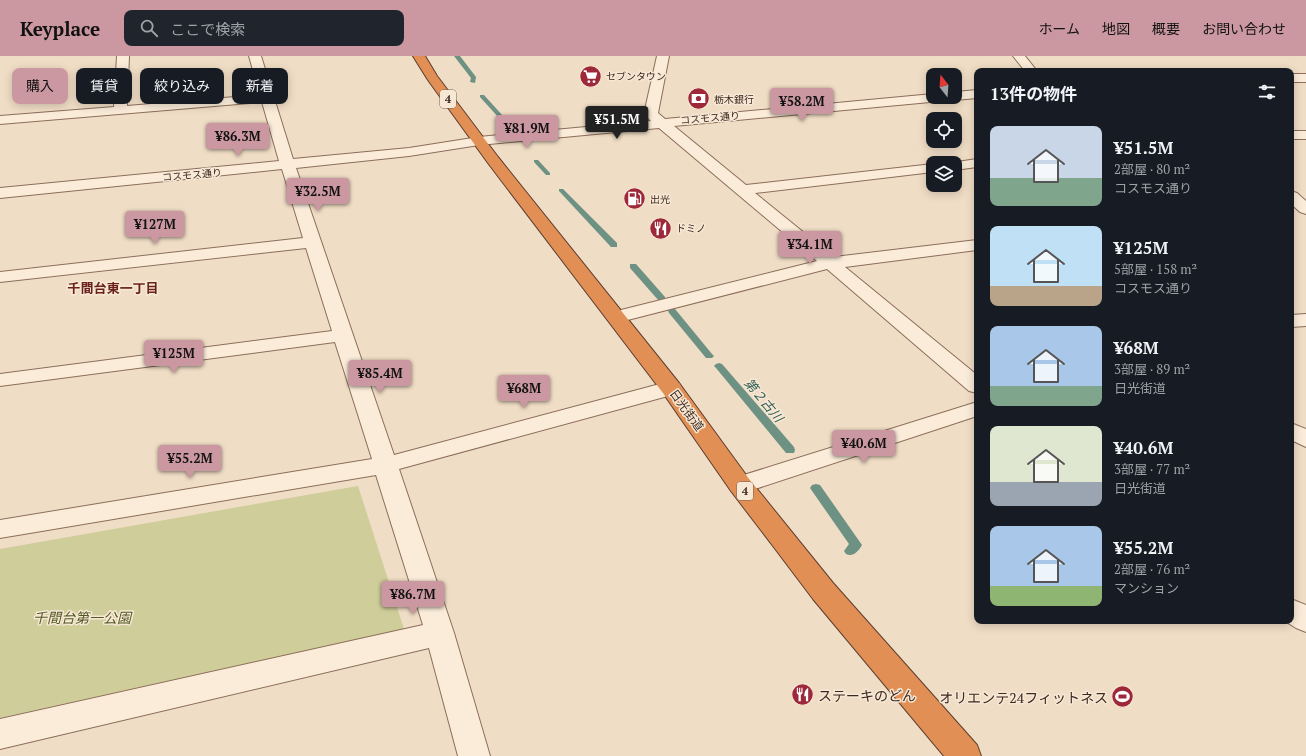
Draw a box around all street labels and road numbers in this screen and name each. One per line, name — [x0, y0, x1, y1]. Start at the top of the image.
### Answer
road number: 4 — [440, 90, 456, 108]
street label: コスモス通り — [680, 109, 740, 127]
street label: コスモス通り — [162, 166, 222, 184]
street label: 日光街道 — [667, 386, 707, 434]
road number: 4 — [737, 482, 753, 500]

